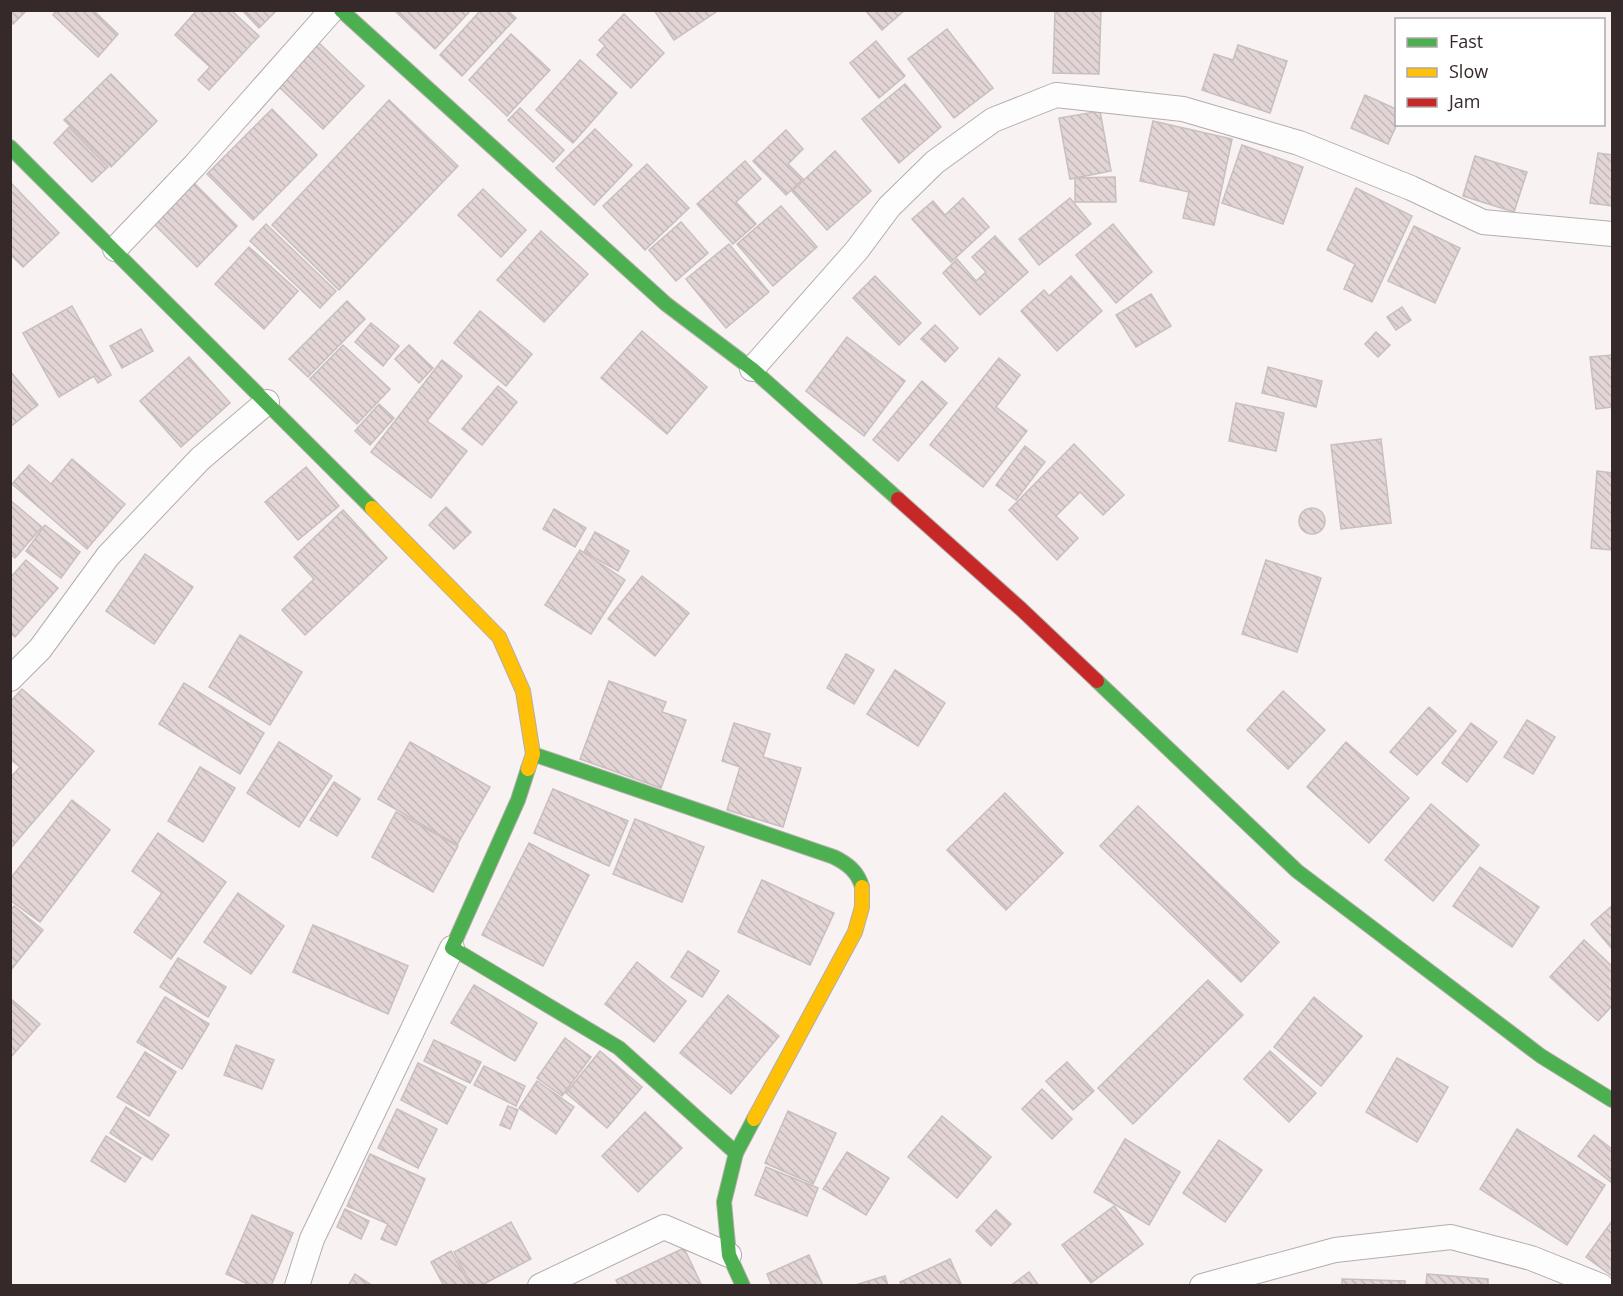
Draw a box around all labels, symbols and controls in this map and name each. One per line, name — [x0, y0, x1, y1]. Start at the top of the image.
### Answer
legend — [1395, 18, 1605, 126]
text: Fast — [1449, 29, 1483, 53]
text: Slow — [1449, 59, 1488, 83]
text: Jam — [1447, 89, 1481, 113]

